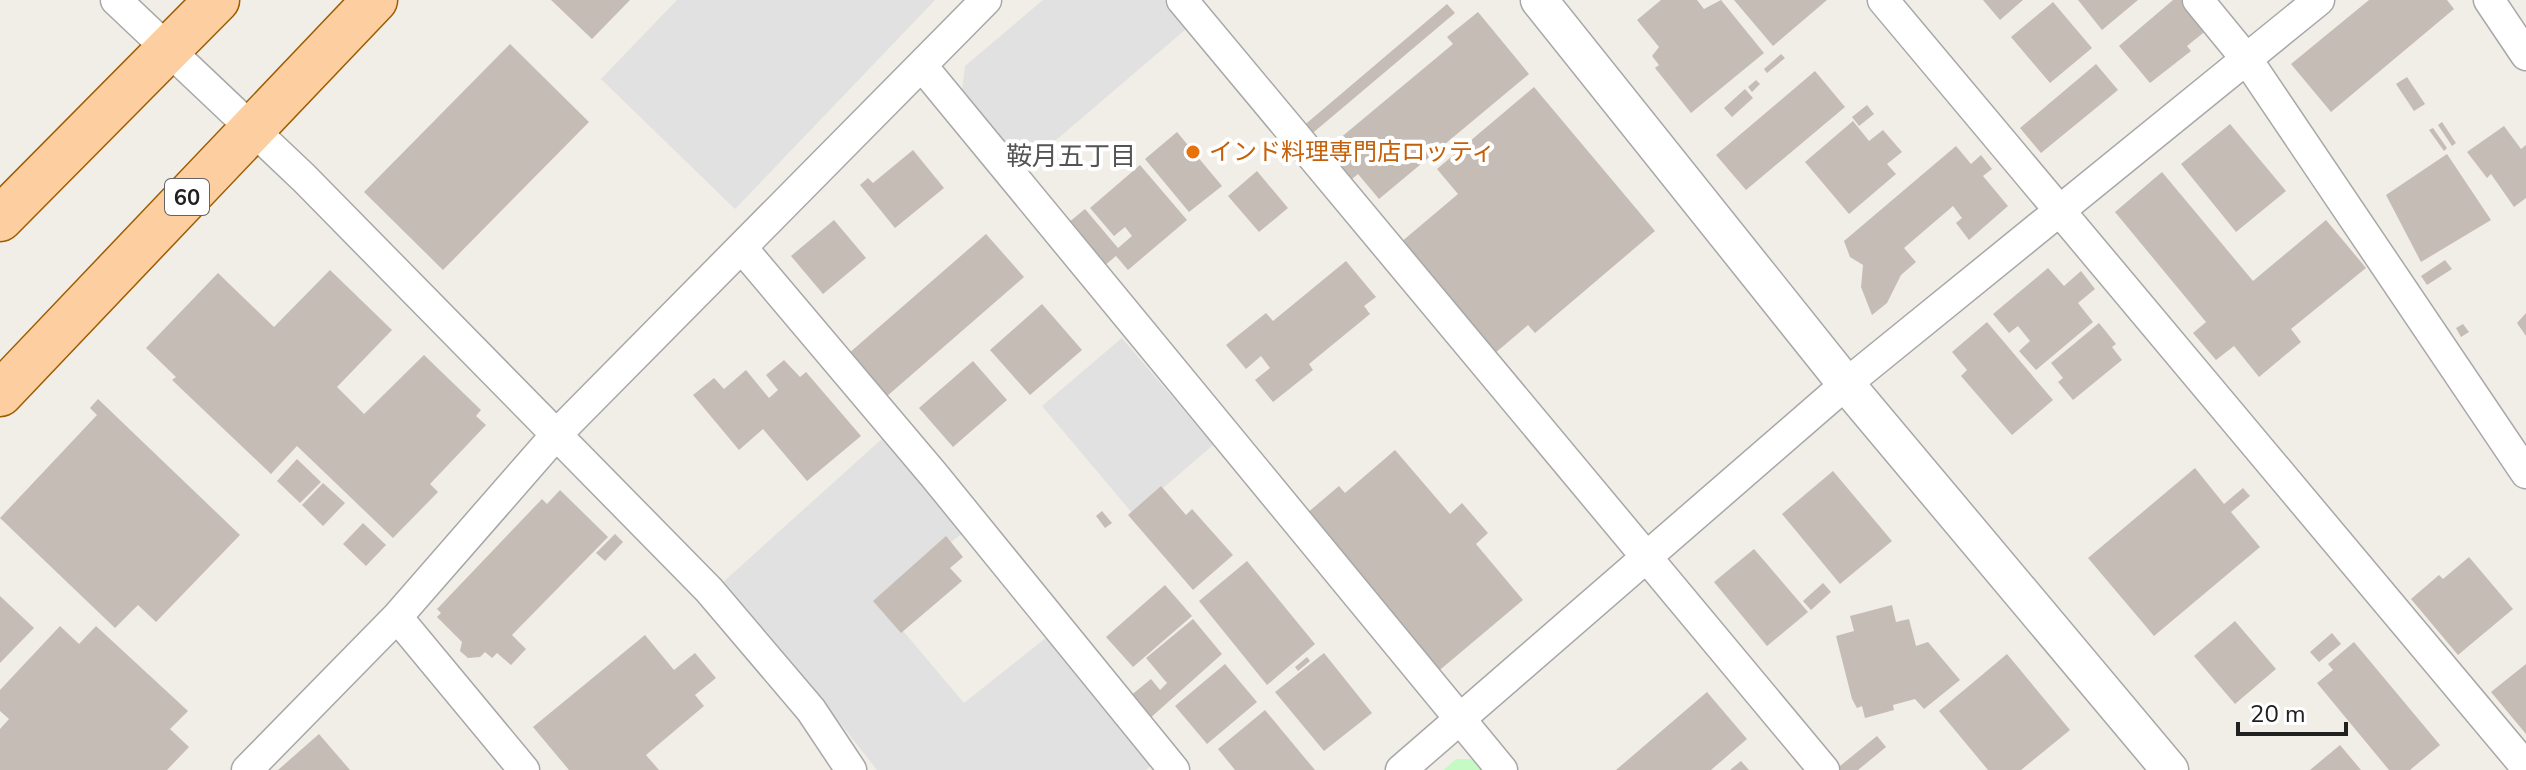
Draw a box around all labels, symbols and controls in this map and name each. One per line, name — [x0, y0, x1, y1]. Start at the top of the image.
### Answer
place label: インド料理専門店ロッティ — [1209, 136, 1496, 168]
district label: 鞍月五丁目 — [1006, 139, 1136, 174]
marker: インド料理専門店ロッティ — [1184, 143, 1202, 161]
road number: 60 — [165, 179, 209, 215]
scale bar — [2238, 686, 2346, 736]
text: 20 m — [2250, 698, 2306, 730]

